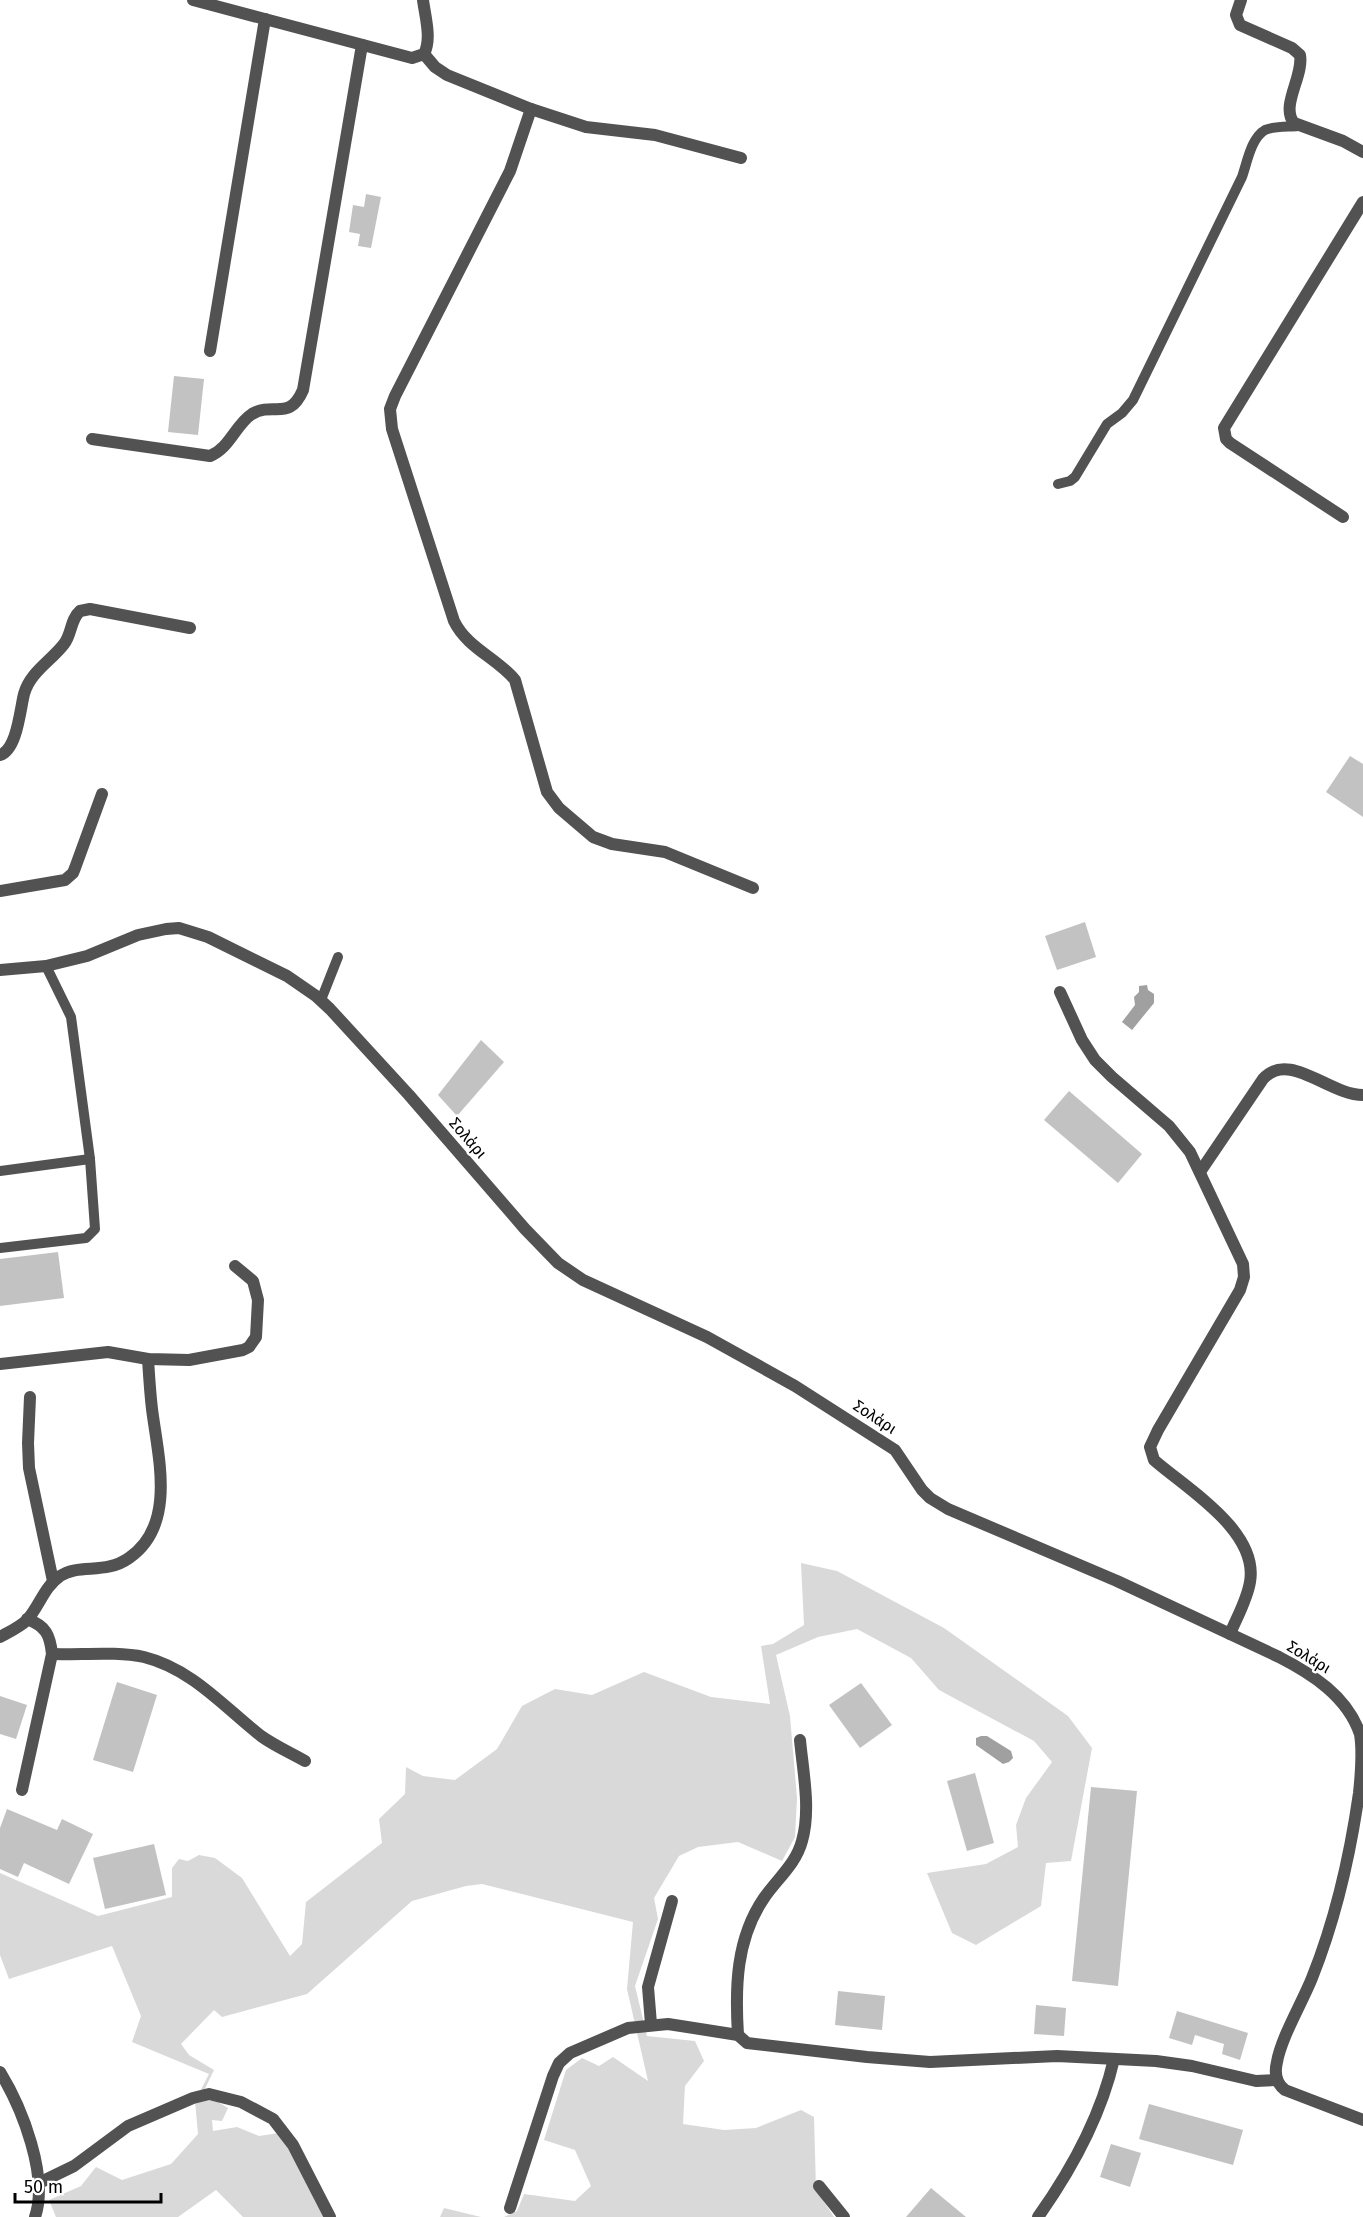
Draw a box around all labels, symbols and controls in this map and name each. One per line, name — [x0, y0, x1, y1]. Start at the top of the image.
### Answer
street label: Σολάρι — [445, 1114, 491, 1162]
street label: Σολάρι — [850, 1396, 900, 1438]
street label: Σολάρι — [1284, 1637, 1334, 1677]
scale bar — [15, 2166, 160, 2204]
text: 50 m — [24, 2176, 63, 2198]

